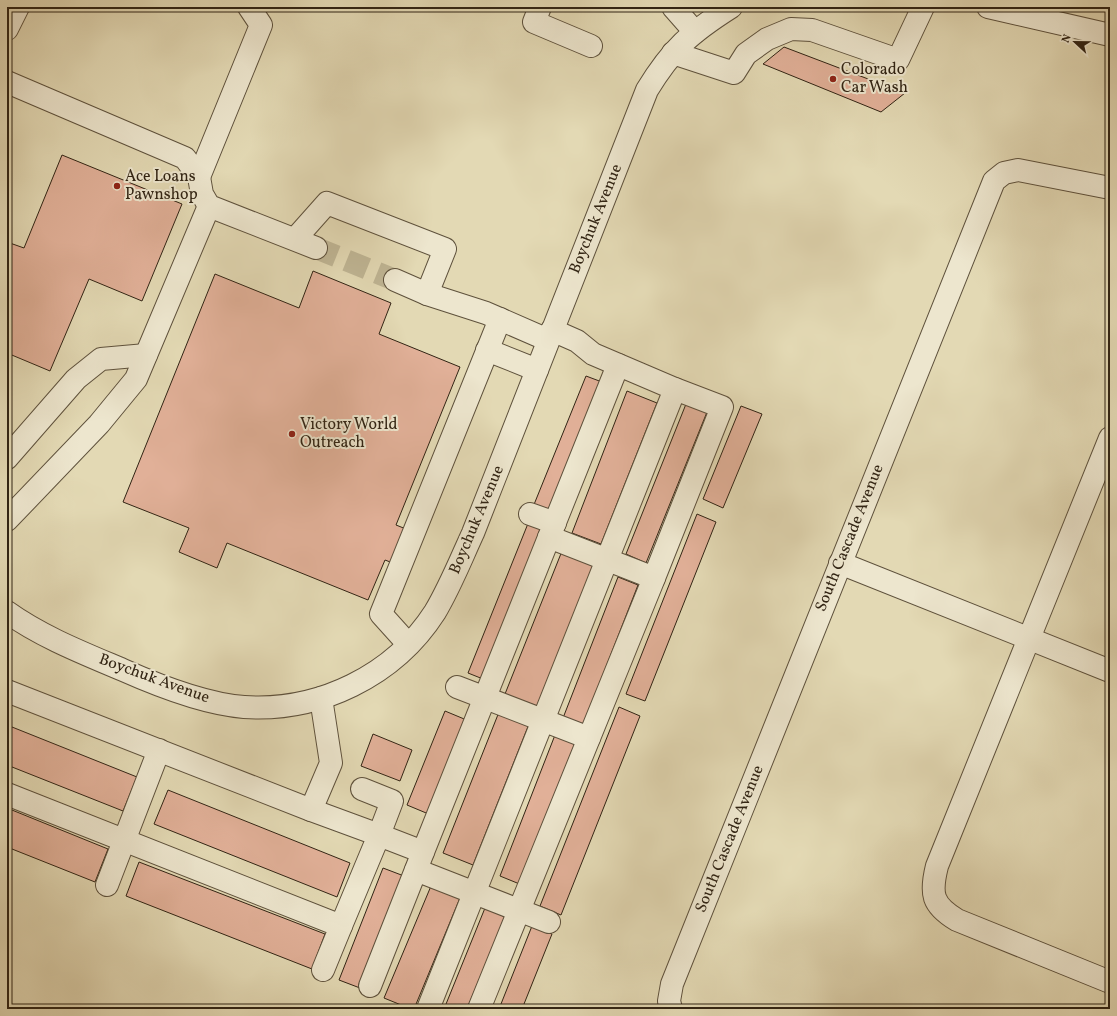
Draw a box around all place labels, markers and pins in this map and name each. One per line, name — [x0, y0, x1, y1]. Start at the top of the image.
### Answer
place label: Colorado Car Wash — [841, 59, 908, 99]
marker: Colorado Car Wash — [828, 74, 838, 84]
place label: Ace Loans Pawnshop — [125, 166, 198, 206]
marker: Ace Loans Pawnshop — [112, 181, 122, 191]
place label: Victory World Outreach — [300, 414, 398, 454]
marker: Victory World Outreach — [287, 429, 297, 439]

